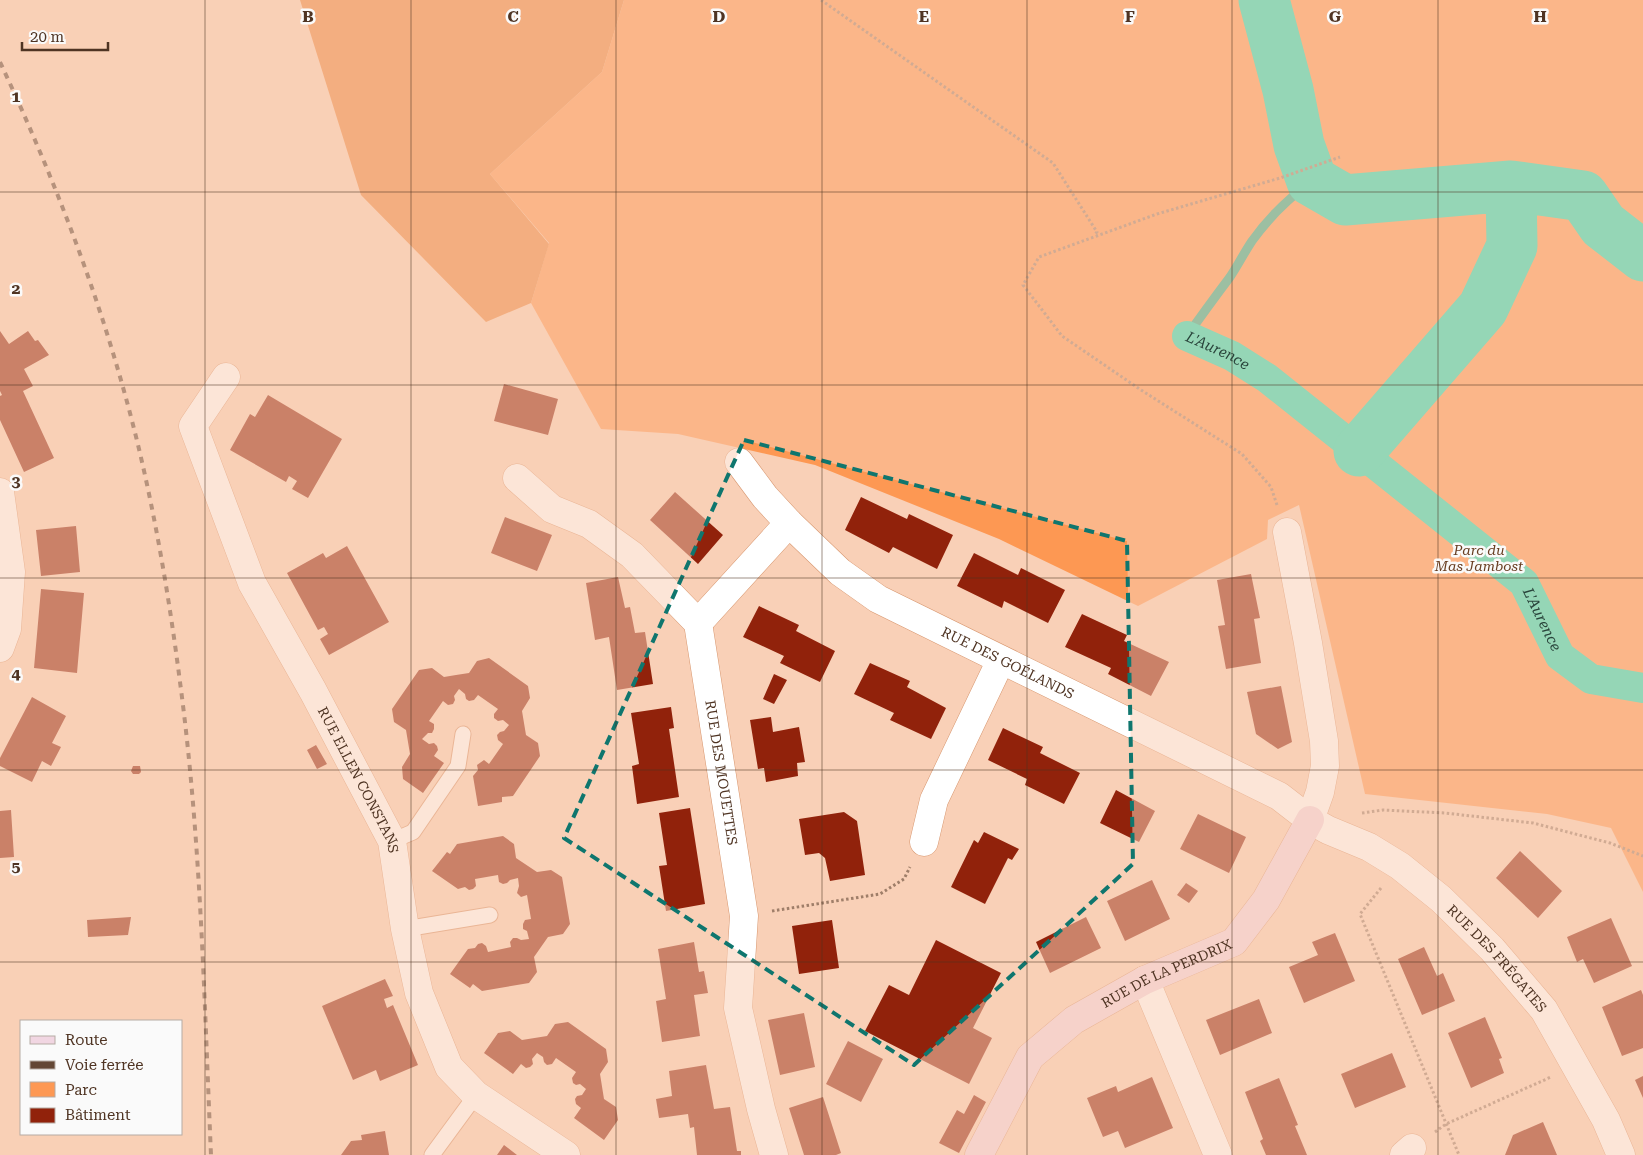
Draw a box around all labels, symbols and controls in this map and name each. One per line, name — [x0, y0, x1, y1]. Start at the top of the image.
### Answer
text: B — [302, 7, 314, 26]
text: C — [507, 7, 519, 26]
text: D — [713, 7, 726, 26]
text: E — [919, 7, 929, 26]
text: F — [1125, 7, 1135, 26]
text: G — [1329, 7, 1342, 26]
text: H — [1533, 7, 1547, 26]
scale bar — [22, 20, 109, 52]
text: 20 m — [30, 28, 65, 46]
text: 1 — [12, 87, 21, 106]
text: 2 — [12, 279, 21, 298]
water label: L'Aurence — [1182, 327, 1253, 374]
text: 3 — [12, 472, 21, 491]
park label: Parc du Mas Jambost — [1434, 542, 1524, 574]
water label: L'Aurence — [1518, 584, 1565, 654]
street label: RUE DES GOÉLANDS — [939, 623, 1077, 702]
text: 4 — [12, 664, 21, 683]
street label: RUE DES MOUETTES — [702, 699, 741, 847]
street label: RUE ELLEN CONSTANS — [315, 704, 402, 854]
text: 5 — [12, 857, 21, 876]
street label: RUE DES FRÉGATES — [1444, 902, 1550, 1015]
street label: RUE DE LA PERDRIX — [1099, 936, 1234, 1011]
legend — [20, 1020, 182, 1135]
text: Route — [65, 1031, 107, 1049]
text: Voie ferrée — [65, 1056, 143, 1074]
text: Parc — [65, 1081, 97, 1099]
text: Bâtiment — [65, 1106, 131, 1124]

